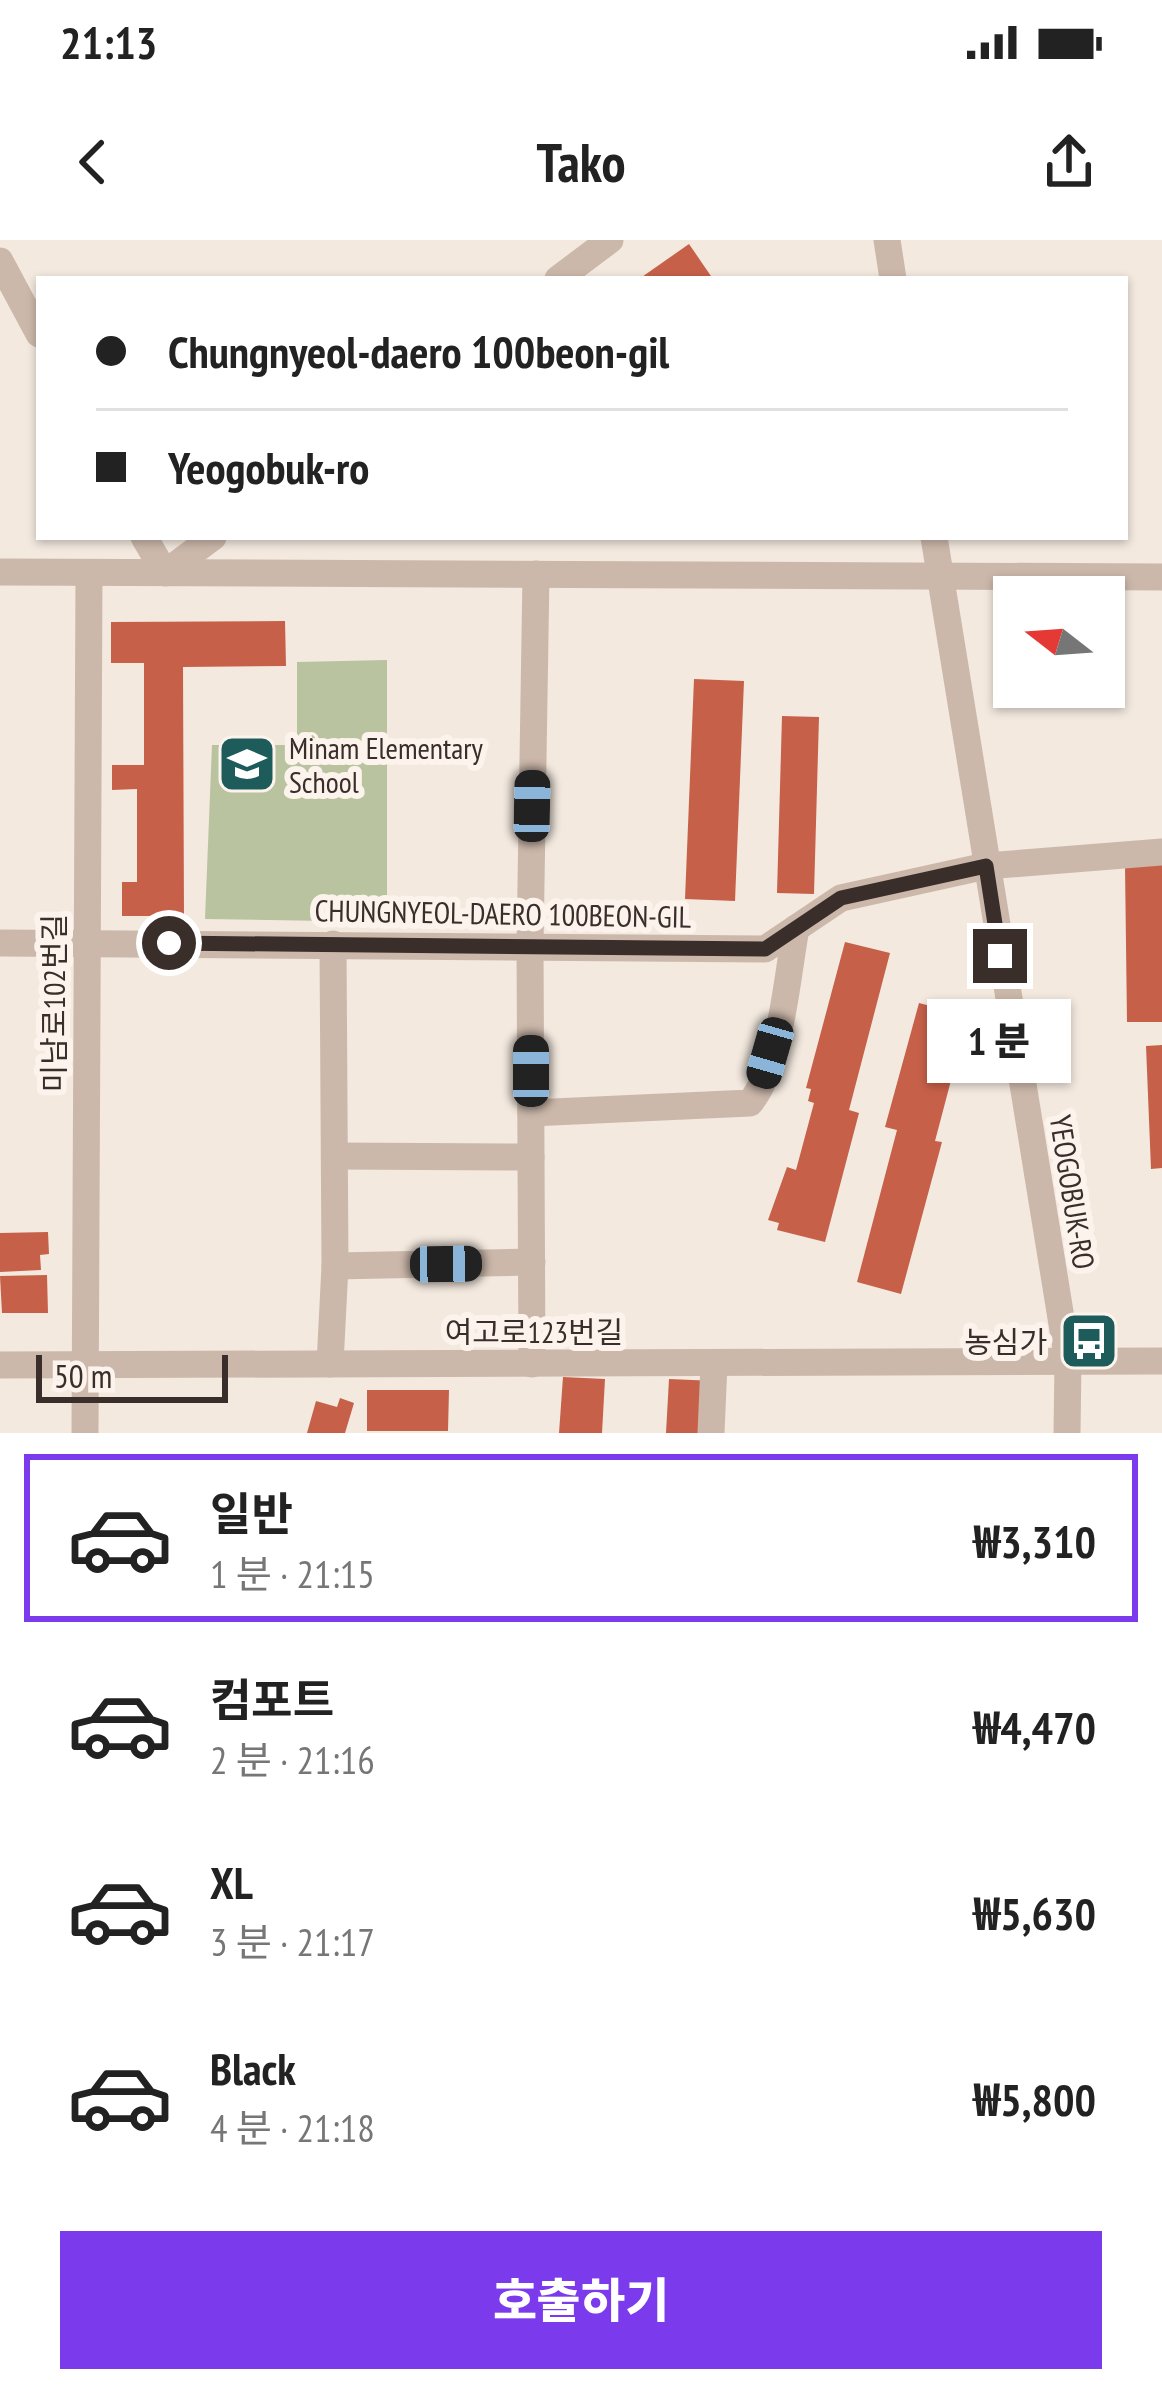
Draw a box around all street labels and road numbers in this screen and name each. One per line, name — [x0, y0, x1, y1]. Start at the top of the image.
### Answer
street label: CHUNGNYEOL-DAERO 100BEON-GIL — [314, 890, 692, 936]
street label: 미남로102번길 — [34, 914, 73, 1092]
street label: YEOGOBUK-RO — [1042, 1112, 1104, 1272]
street label: 여고로123번길 — [445, 1312, 623, 1351]

